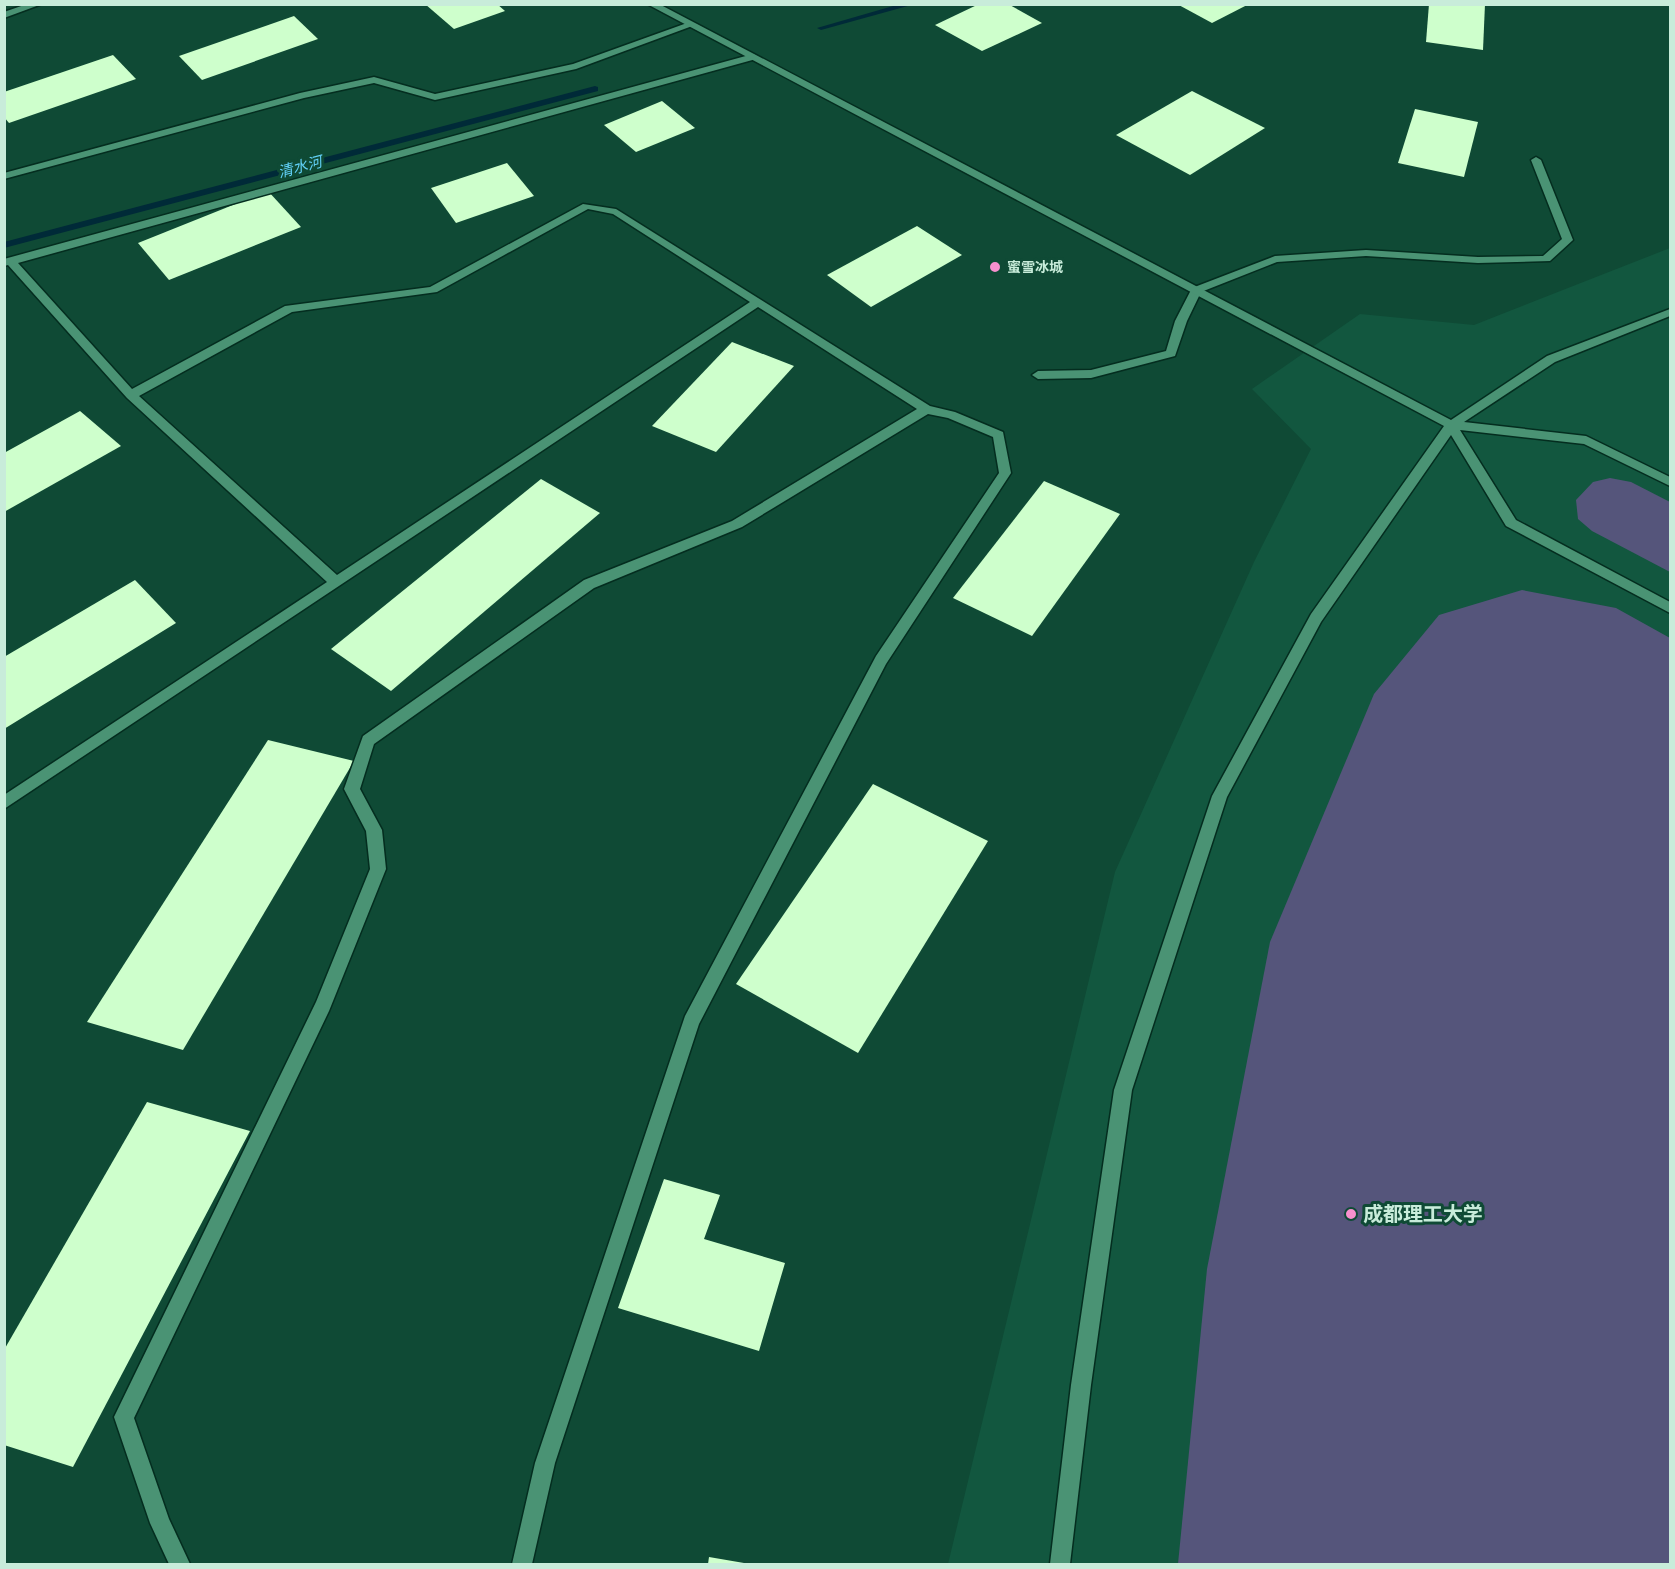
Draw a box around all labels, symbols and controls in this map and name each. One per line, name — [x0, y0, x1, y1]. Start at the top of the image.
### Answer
water label: 清水河 — [275, 150, 327, 182]
place label: 蜜雪冰城 — [1007, 258, 1063, 276]
marker: 蜜雪冰城 — [988, 260, 1002, 274]
place label: 成都理工大学 — [1363, 1200, 1483, 1227]
marker: 成都理工大学 — [1344, 1207, 1358, 1221]

